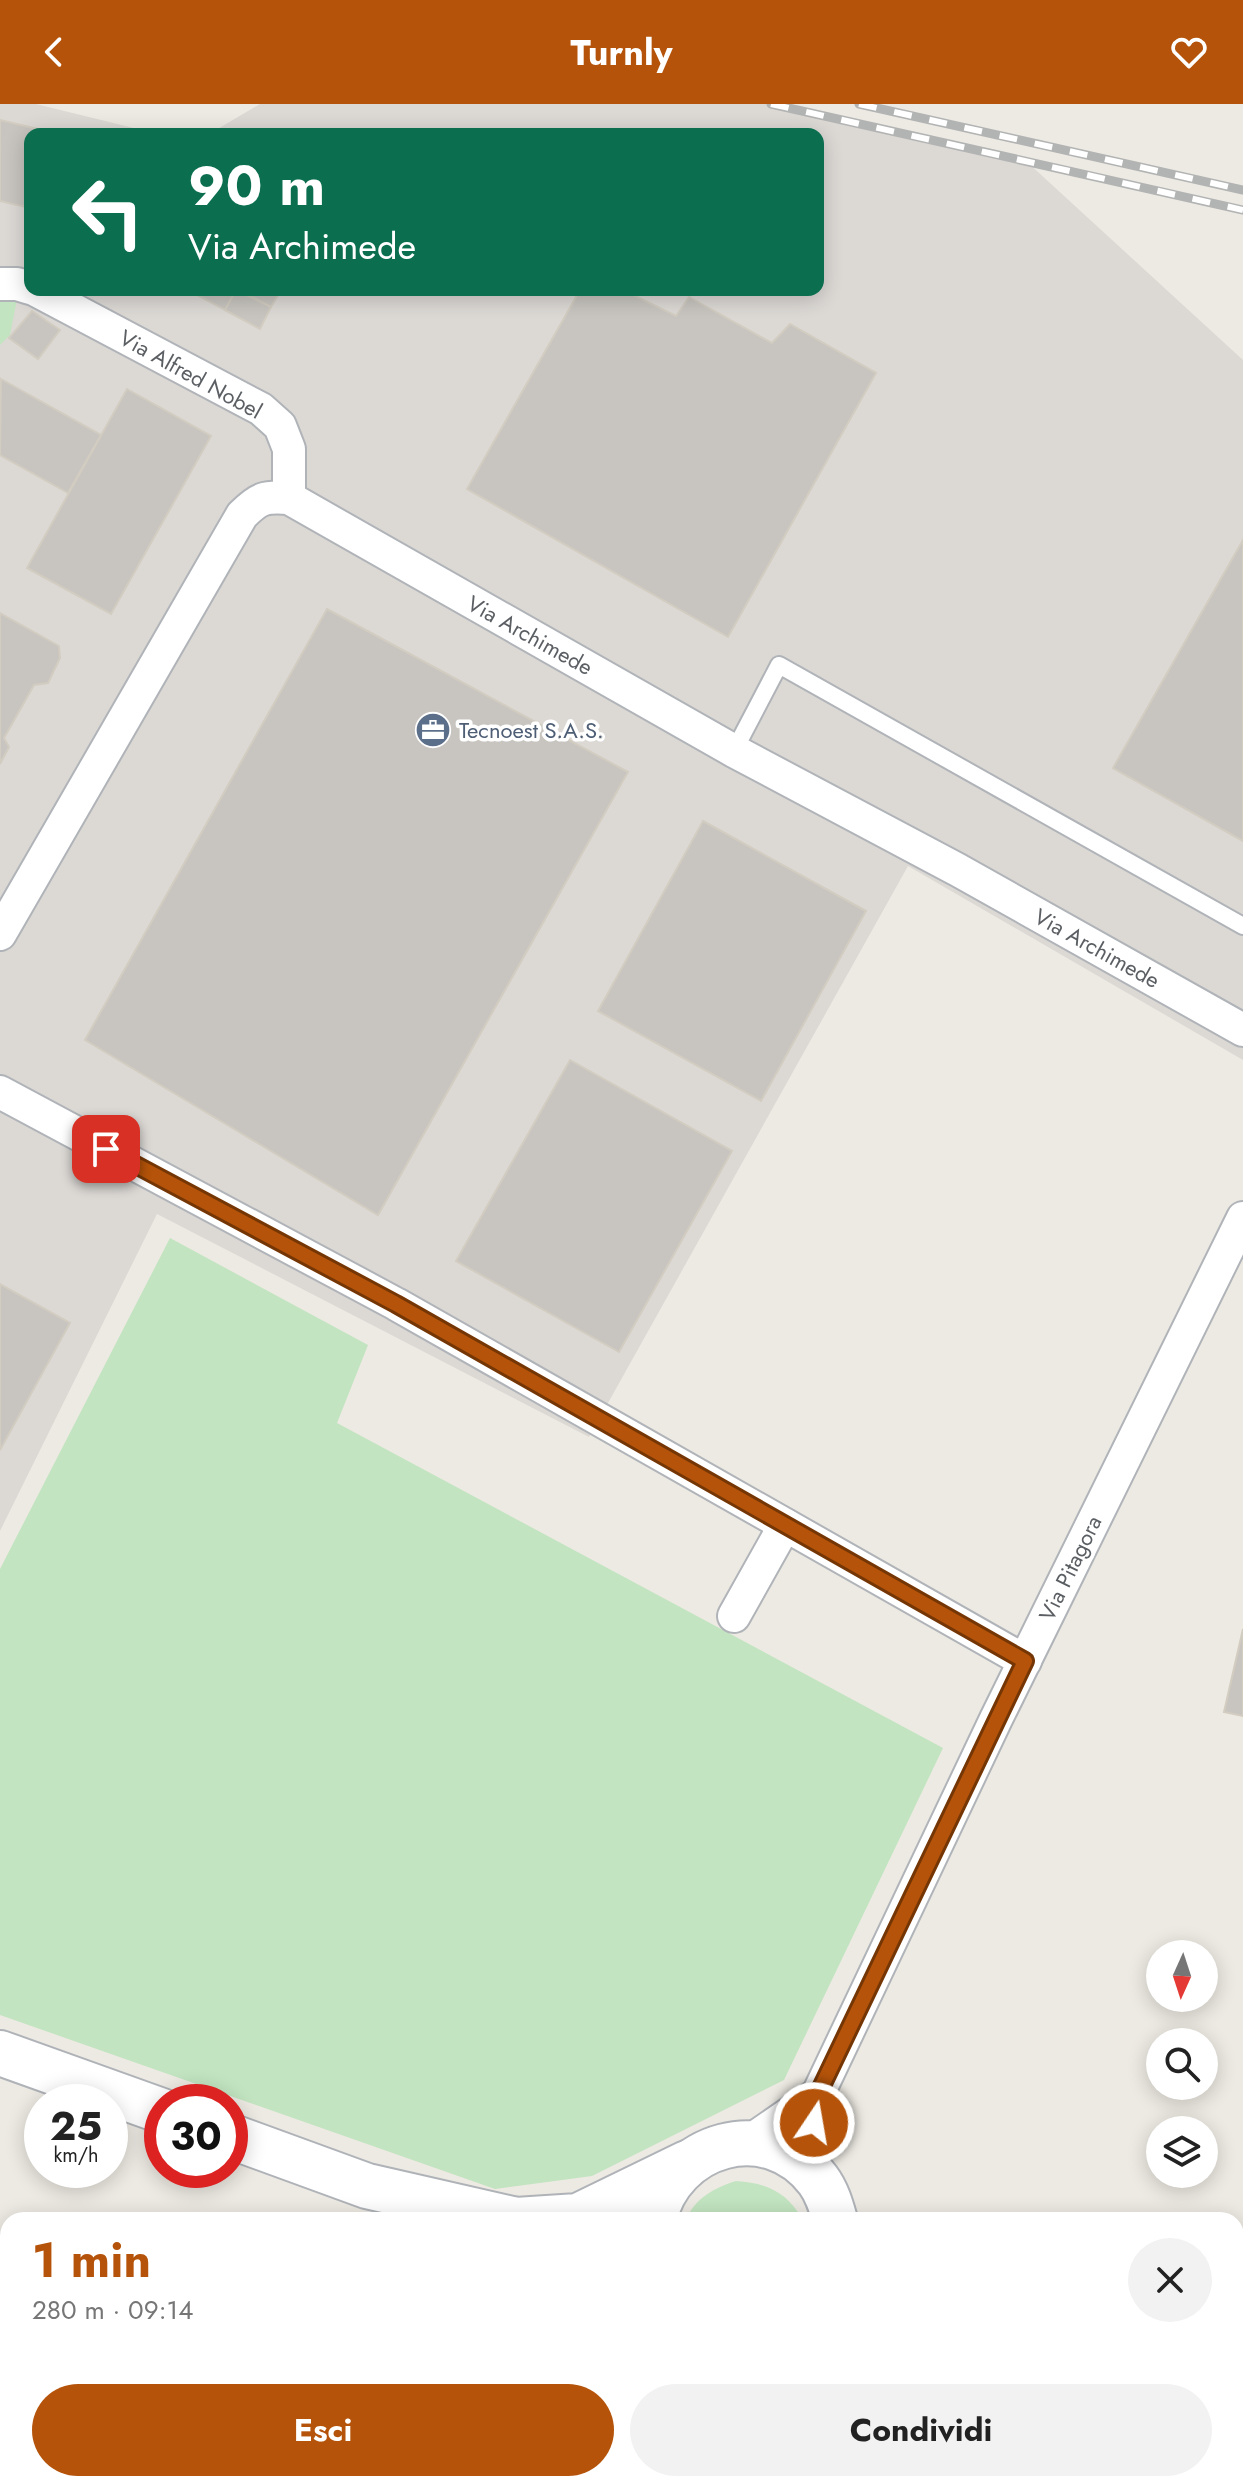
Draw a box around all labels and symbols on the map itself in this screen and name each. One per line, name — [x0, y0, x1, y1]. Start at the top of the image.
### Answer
street label: Via Alfred Nobel — [114, 321, 268, 427]
street label: Via Archimede — [461, 587, 599, 683]
office icon: Tecnoest S.A.S. — [414, 711, 452, 749]
place label: Tecnoest S.A.S. — [459, 714, 604, 746]
street label: Via Archimede — [1028, 900, 1166, 996]
pin — [72, 1115, 140, 1183]
street label: Via Pitagora — [1031, 1510, 1109, 1626]
north arrow — [1146, 1940, 1218, 2012]
position arrow — [772, 2081, 856, 2165]
speed limit sign: 30 — [144, 2084, 248, 2188]

